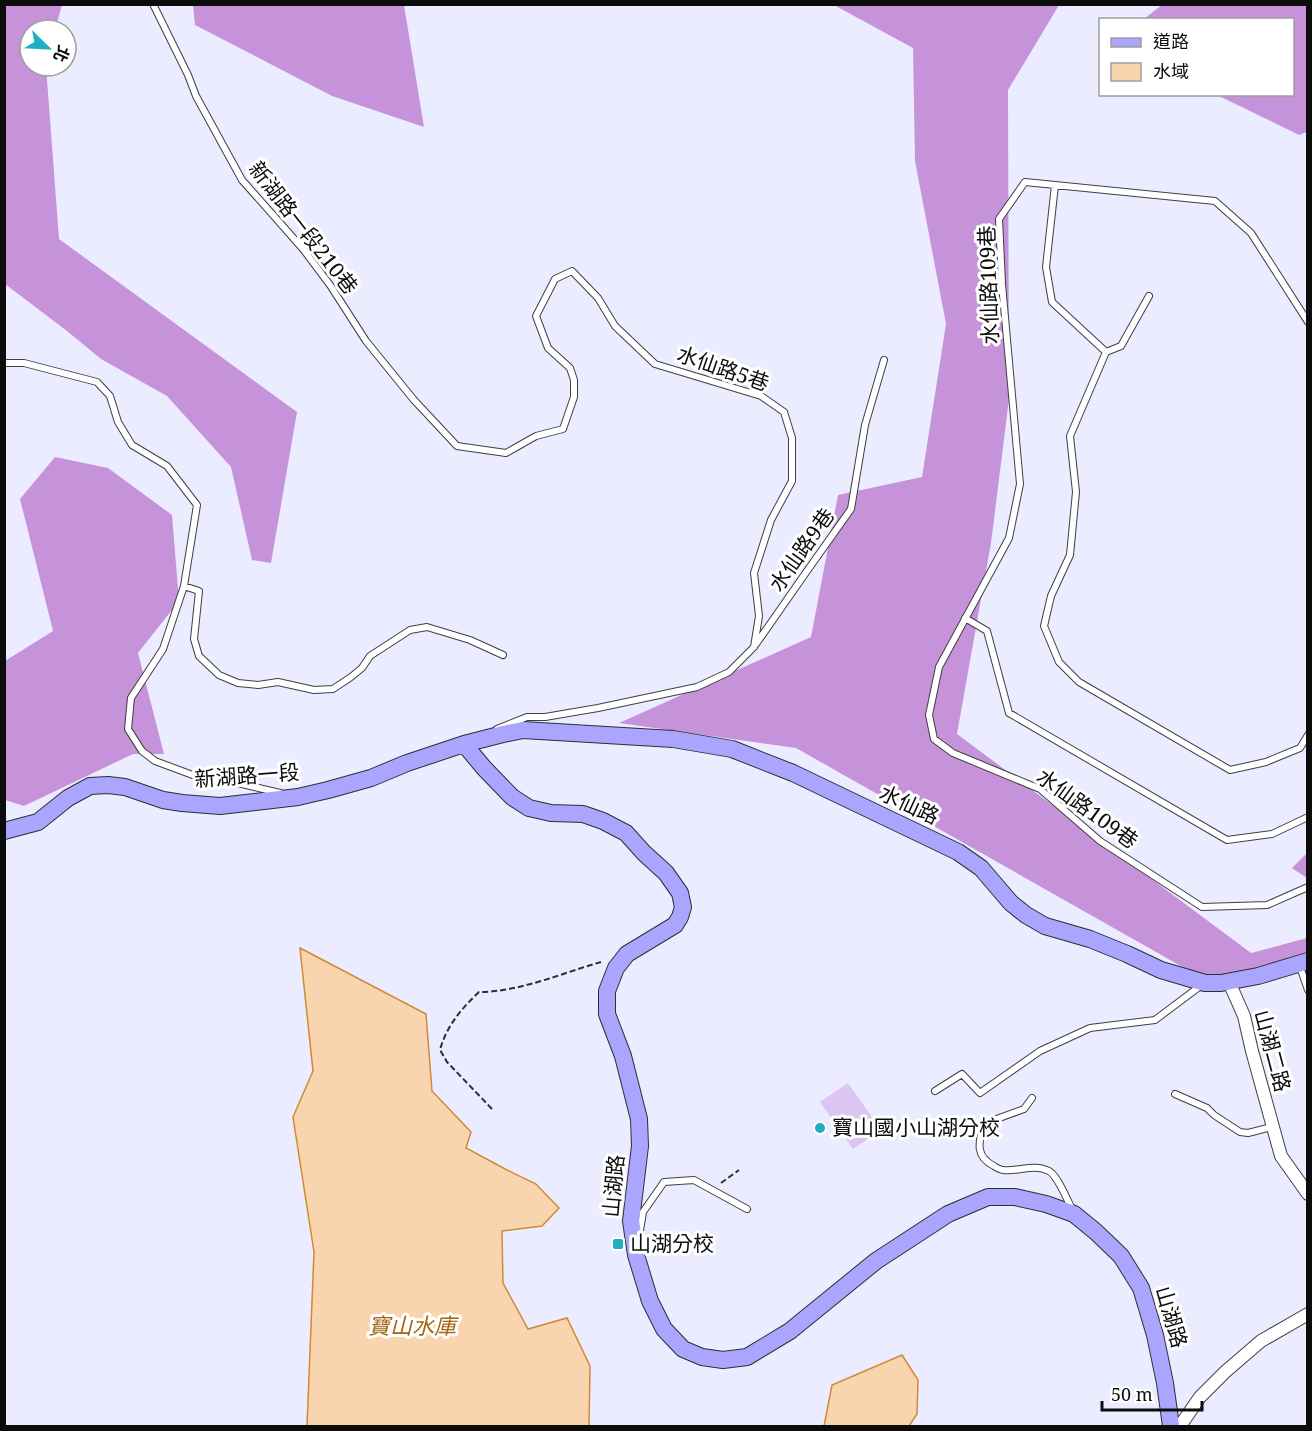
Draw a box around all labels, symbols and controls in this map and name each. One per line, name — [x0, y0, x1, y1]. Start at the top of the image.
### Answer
north arrow — [18, 18, 78, 78]
legend — [1099, 18, 1294, 96]
text: 道路 — [1153, 29, 1189, 53]
text: 北 — [48, 42, 75, 66]
text: 水域 — [1153, 59, 1189, 83]
street label: 新湖路一段210巷 — [243, 155, 364, 300]
street label: 水仙路109巷 — [972, 225, 1004, 345]
street label: 水仙路5巷 — [674, 339, 773, 397]
street label: 水仙路9巷 — [762, 502, 840, 597]
street label: 新湖路一段 — [194, 757, 300, 793]
street label: 水仙路109巷 — [1031, 762, 1144, 855]
street label: 水仙路 — [875, 778, 944, 830]
street label: 山湖二路 — [1249, 1007, 1297, 1095]
place label: 寶山國小山湖分校 — [832, 1113, 1000, 1141]
marker: 寶山國小山湖分校 — [813, 1121, 827, 1135]
street label: 山湖路 — [596, 1153, 630, 1219]
place label: 山湖分校 — [630, 1229, 714, 1257]
marker: 山湖分校 — [611, 1237, 625, 1251]
street label: 山湖路 — [1150, 1283, 1194, 1351]
water label: 寶山水庫 — [368, 1310, 459, 1340]
scale bar — [1102, 1374, 1202, 1412]
text: 50 m — [1111, 1382, 1153, 1406]

